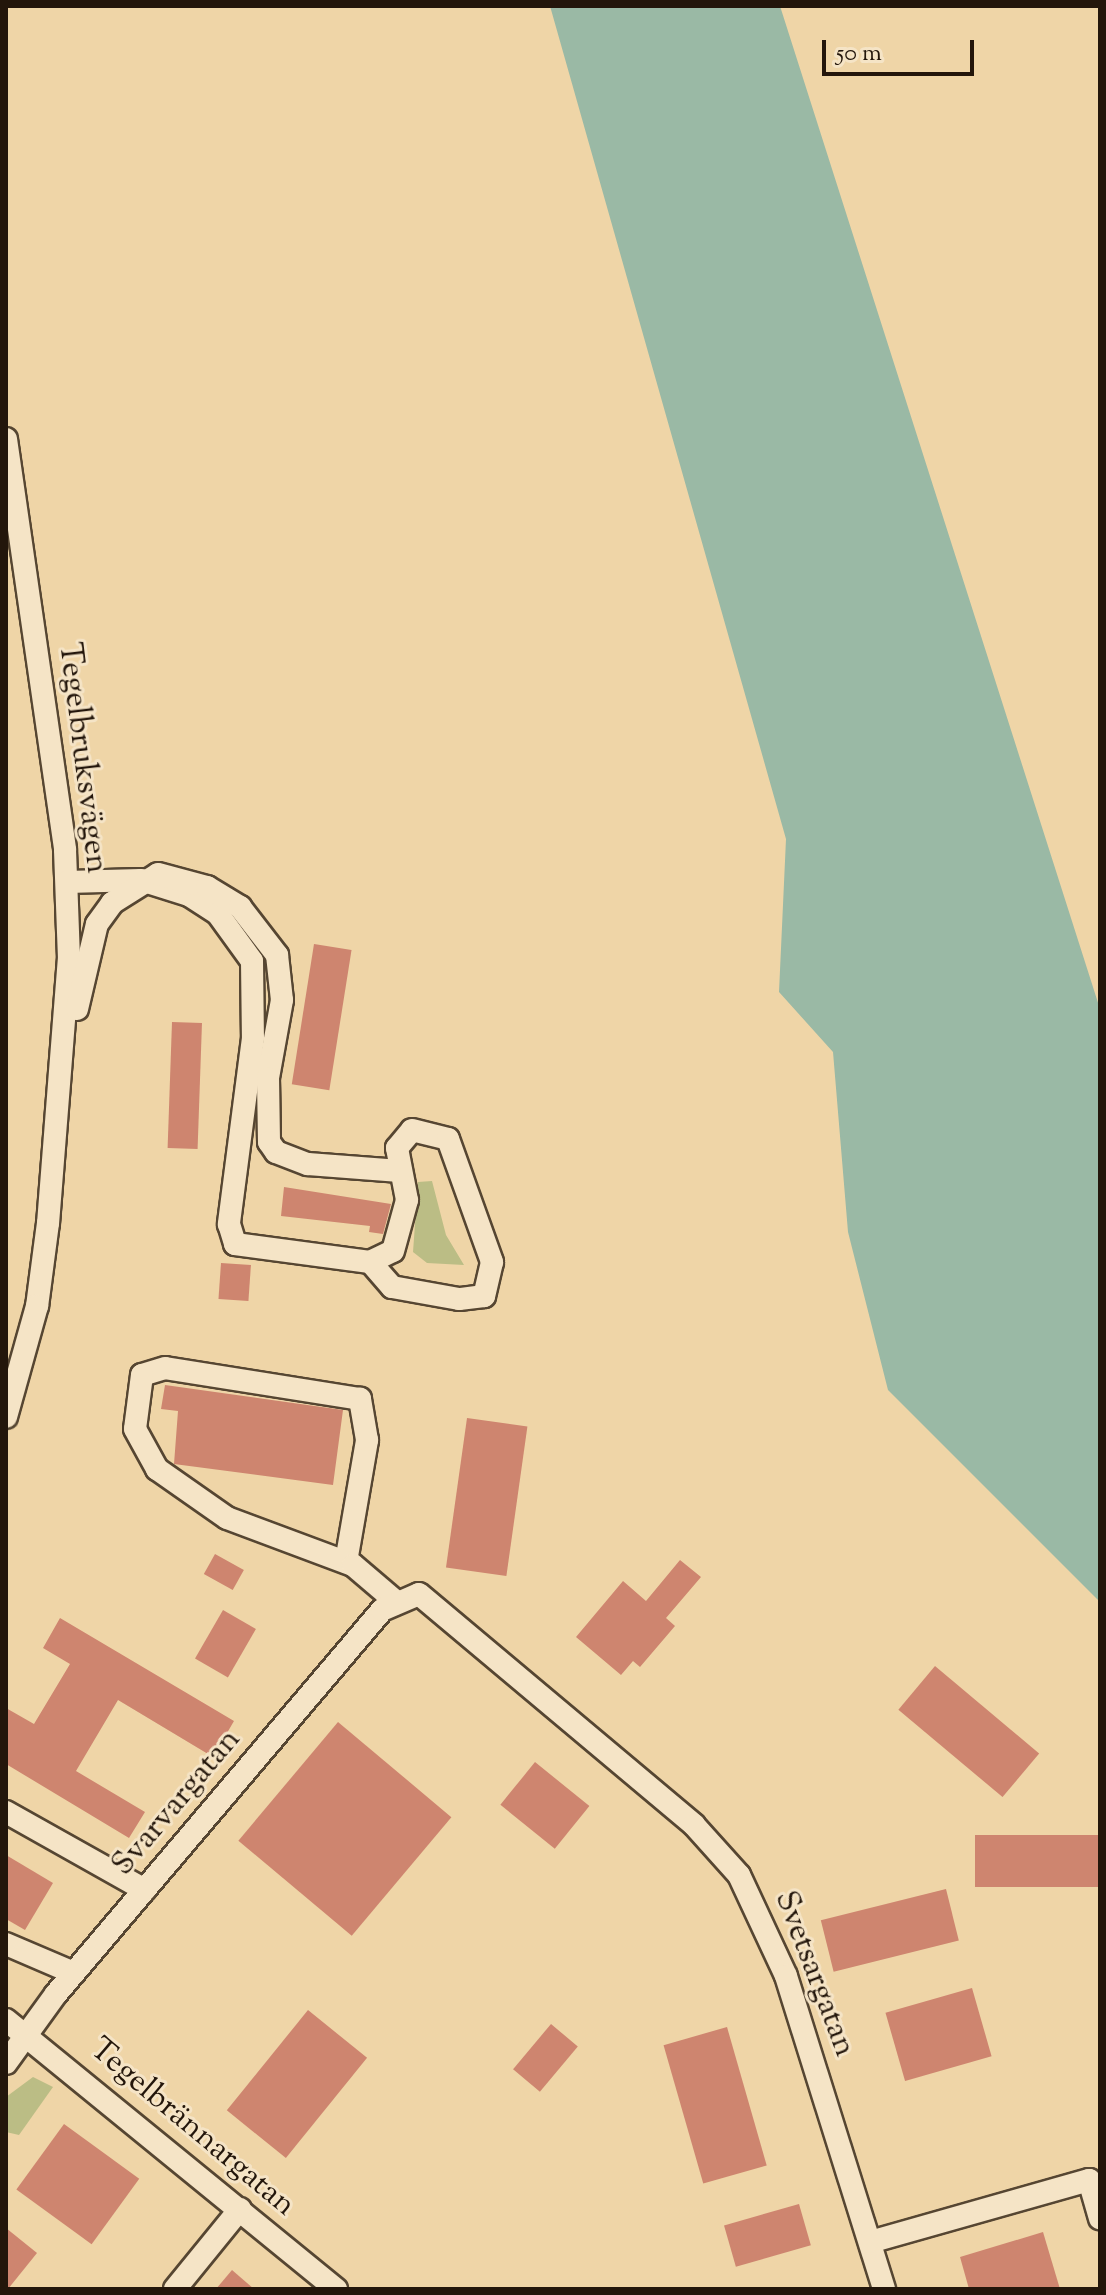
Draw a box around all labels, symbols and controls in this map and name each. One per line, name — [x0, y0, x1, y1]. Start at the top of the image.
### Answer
scale bar — [826, 24, 978, 74]
text: 50 m — [836, 37, 882, 71]
street label: Tegelbruksvägen — [49, 640, 115, 876]
street label: Svarvargatan — [105, 1722, 249, 1884]
street label: Svetsargatan — [765, 1886, 863, 2062]
street label: Tegelbrännargatan — [81, 2031, 303, 2225]

